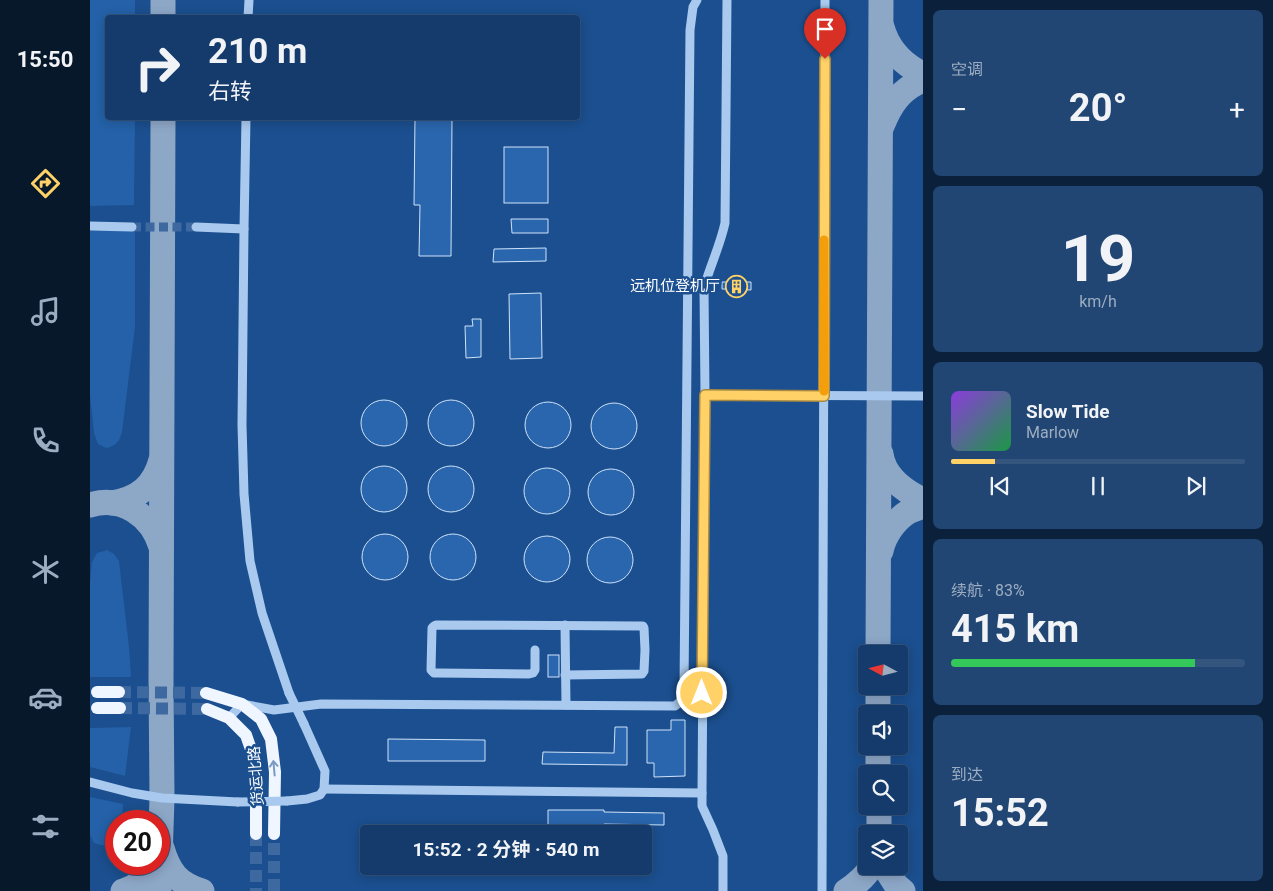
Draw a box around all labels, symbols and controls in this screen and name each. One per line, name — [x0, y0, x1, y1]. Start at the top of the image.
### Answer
pin — [804, 8, 846, 59]
icon: arrive — [811, 15, 839, 43]
text: 210 m — [208, 31, 307, 72]
icon: right — [125, 35, 190, 100]
text: 15:50 — [17, 47, 73, 72]
text: 空调 — [951, 60, 983, 79]
text: 右转 — [208, 79, 252, 104]
text: 20° — [1069, 86, 1127, 130]
text: − — [951, 93, 967, 126]
text: + — [1229, 93, 1245, 126]
icon: directions — [28, 166, 63, 201]
text: 19 — [1061, 221, 1135, 297]
building icon: 远机位登机厅 — [724, 274, 748, 298]
place label: 远机位登机厅 — [630, 277, 720, 295]
text: km/h — [1079, 292, 1117, 311]
icon: music — [28, 294, 63, 329]
text: Slow Tide — [1026, 400, 1109, 423]
icon: phone — [28, 423, 63, 458]
text: Marlow — [1026, 423, 1079, 442]
icon: previous — [986, 472, 1014, 500]
icon: pause — [1084, 472, 1112, 500]
icon: next — [1182, 472, 1210, 500]
icon: climate — [28, 552, 63, 587]
text: 续航 · 83% — [951, 581, 1025, 600]
text: 415 km — [951, 607, 1079, 651]
north arrow — [858, 645, 908, 695]
map controls — [858, 645, 908, 875]
position arrow — [675, 666, 727, 718]
icon: car — [28, 680, 63, 715]
button: sound — [858, 705, 908, 755]
street label: 货运北路 — [245, 745, 267, 807]
one-way arrow — [269, 760, 279, 776]
button: search — [858, 765, 908, 815]
text: 到达 — [951, 765, 983, 784]
text: 15:52 — [951, 791, 1049, 835]
icon: filters — [28, 809, 63, 844]
speed limit sign: 20 — [105, 810, 170, 875]
button: layers — [858, 825, 908, 875]
text: 15:52 · 2 分钟 · 540 m — [413, 838, 599, 861]

